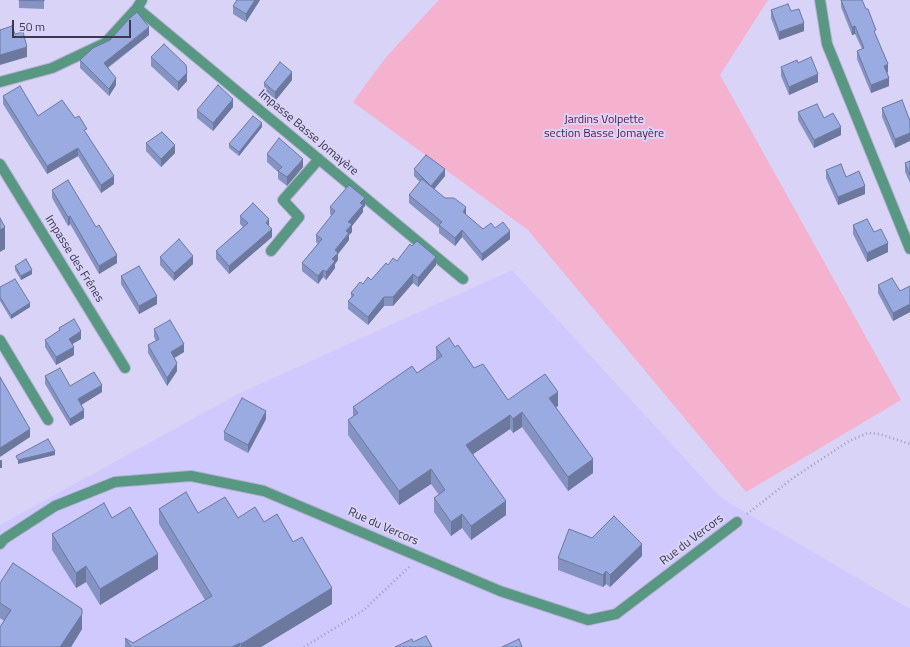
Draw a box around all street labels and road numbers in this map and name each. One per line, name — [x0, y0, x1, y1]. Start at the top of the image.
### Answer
street label: Impasse Basse Jomayère — [255, 87, 361, 179]
street label: Impasse des Frênes — [41, 213, 107, 305]
street label: Rue du Vercors — [345, 505, 421, 549]
street label: Rue du Vercors — [657, 511, 727, 569]

